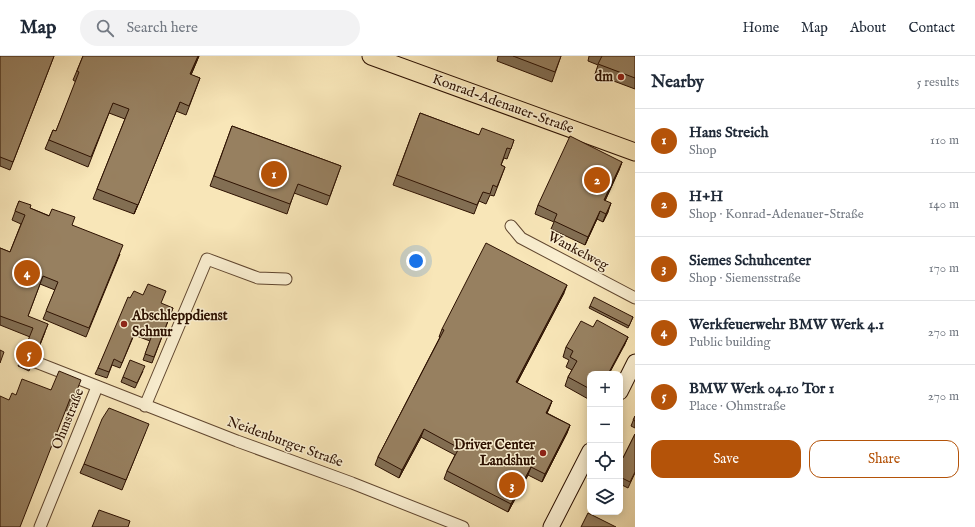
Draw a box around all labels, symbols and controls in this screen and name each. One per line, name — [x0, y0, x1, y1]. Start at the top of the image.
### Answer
search box — [80, 10, 360, 46]
text: Map — [20, 16, 56, 40]
icon: search — [94, 17, 116, 39]
text: Search here — [126, 18, 198, 37]
text: Home — [743, 19, 779, 37]
text: Map — [801, 19, 828, 37]
text: About — [850, 19, 886, 37]
text: Contact — [908, 19, 955, 37]
place label: dm — [595, 68, 613, 86]
street label: Konrad-Adenauer-Straße — [430, 70, 577, 138]
marker: dm — [616, 72, 626, 82]
text: Nearby — [651, 72, 704, 93]
text: 5 results — [917, 74, 959, 91]
text: Hans Streich — [689, 123, 769, 142]
text: 1 — [662, 132, 666, 149]
text: 110 m — [930, 132, 959, 149]
text: Shop — [689, 142, 717, 159]
pin: 1 — [261, 159, 287, 189]
pin: 2 — [584, 165, 610, 195]
text: H+H — [689, 187, 723, 206]
text: 2 — [661, 196, 667, 213]
text: 140 m — [929, 196, 959, 213]
text: Shop · Konrad-Adenauer-Straße — [689, 206, 864, 223]
street label: Wankelweg — [544, 227, 612, 275]
your location — [406, 251, 426, 271]
text: Siemes Schuhcenter — [689, 251, 811, 270]
pin: 4 — [14, 258, 40, 288]
text: 3 — [662, 260, 666, 277]
text: 170 m — [929, 260, 959, 277]
text: Shop · Siemensstraße — [689, 270, 801, 287]
place label: Abschleppdienst Schnur — [131, 307, 228, 341]
text: Werkfeuerwehr BMW Werk 4.1 — [689, 315, 884, 334]
marker: Abschleppdienst Schnur — [119, 319, 129, 329]
text: 4 — [661, 324, 667, 341]
text: 270 m — [928, 324, 959, 341]
text: Public building — [689, 334, 771, 351]
pin: 5 — [16, 339, 42, 369]
map controls — [587, 371, 623, 515]
button: + — [587, 371, 623, 407]
text: BMW Werk 04.10 Tor 1 — [689, 379, 834, 398]
street label: Ohmstraße — [48, 385, 89, 452]
text: 5 — [662, 388, 666, 405]
text: 270 m — [928, 388, 959, 405]
text: Place · Ohmstraße — [689, 398, 786, 415]
button: − — [587, 407, 623, 443]
street label: Neidenburger Straße — [225, 413, 346, 472]
place label: Driver Center Landshut — [454, 436, 536, 470]
button: Save — [651, 440, 801, 478]
button: Share — [809, 440, 959, 478]
button: locate — [587, 443, 623, 479]
marker: Driver Center Landshut — [538, 448, 548, 458]
pin: 3 — [499, 470, 525, 500]
button: layers — [587, 479, 623, 515]

